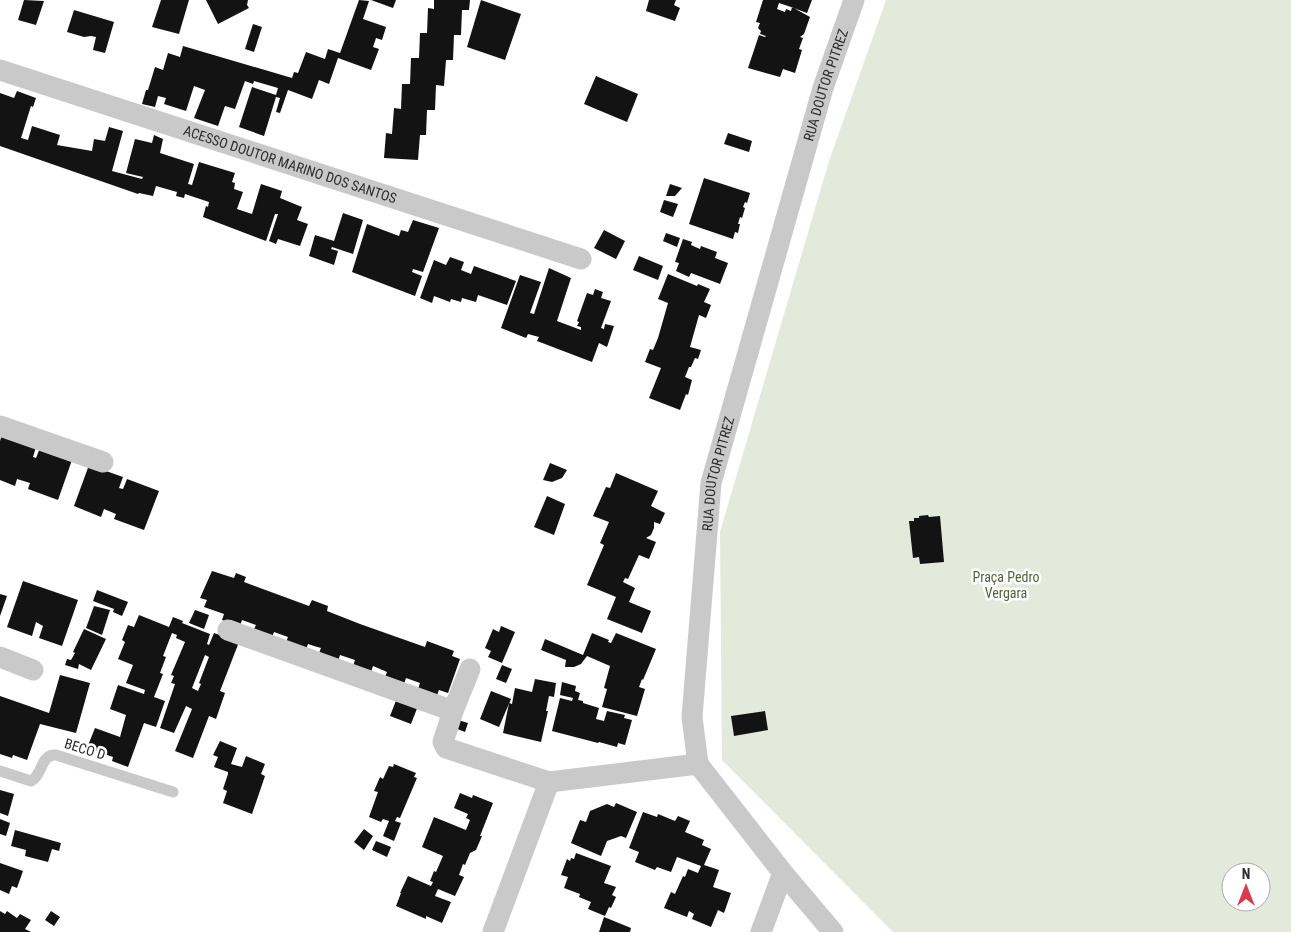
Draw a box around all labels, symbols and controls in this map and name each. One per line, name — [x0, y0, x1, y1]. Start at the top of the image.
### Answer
street label: RUA DOUTOR PITREZ — [800, 27, 851, 143]
street label: ACESSO DOUTOR MARINO DOS SANTOS — [181, 122, 399, 206]
street label: RUA DOUTOR PITREZ — [699, 415, 737, 532]
park label: Praça Pedro Vergara — [972, 569, 1040, 601]
street label: BECO D — [62, 735, 108, 763]
north arrow — [1221, 862, 1271, 912]
text: N — [1242, 866, 1250, 882]

